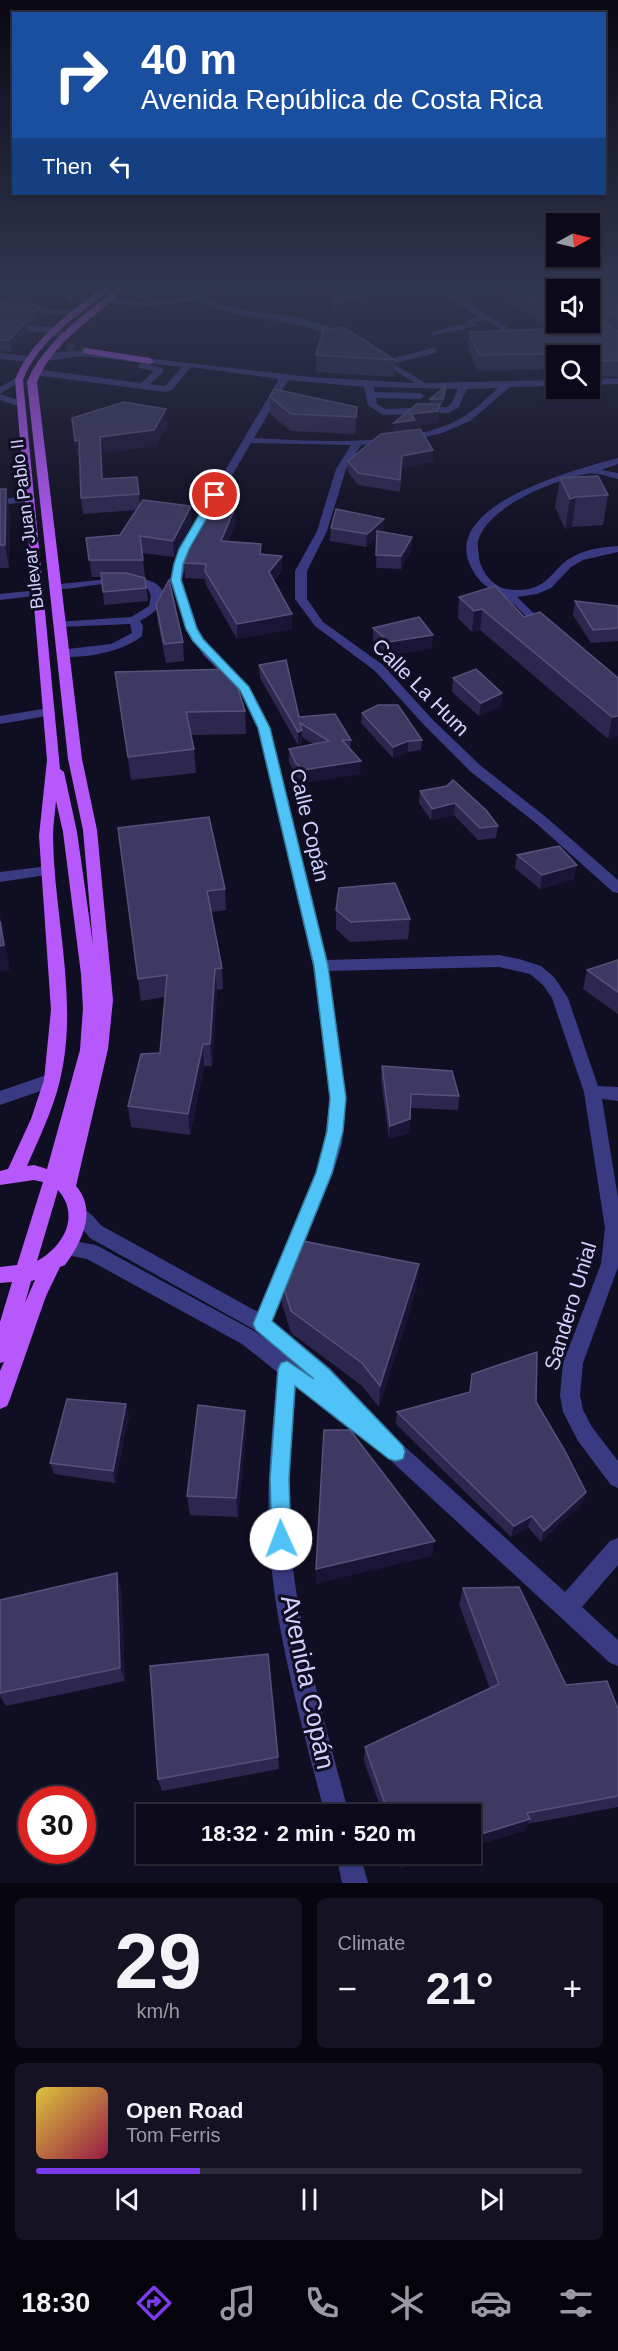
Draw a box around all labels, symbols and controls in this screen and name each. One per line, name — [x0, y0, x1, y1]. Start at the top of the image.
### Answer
icon: right — [42, 36, 120, 114]
text: 40 m — [141, 36, 237, 83]
text: Avenida República de Costa Rica — [141, 85, 543, 115]
icon: left — [104, 150, 137, 183]
text: Then — [42, 154, 92, 179]
north arrow — [546, 213, 600, 267]
map controls — [546, 213, 600, 399]
button: sound — [546, 279, 600, 333]
button: search — [546, 345, 600, 399]
street label: Bulevar Juan Pablo II — [7, 438, 47, 610]
pin — [189, 469, 240, 520]
icon: arrive — [198, 478, 231, 511]
street label: Calle La Hum — [368, 634, 474, 740]
street label: Calle Copán — [286, 766, 334, 884]
street label: Sandero Unial — [540, 1239, 600, 1373]
position arrow — [249, 1507, 313, 1571]
street label: Avenida Copán — [275, 1592, 341, 1772]
speed limit sign: 30 — [18, 1786, 96, 1864]
text: 18:32 · 2 min · 520 m — [201, 1821, 416, 1846]
text: 29 — [115, 1917, 202, 2005]
text: Climate — [338, 1932, 405, 1954]
text: 21° — [426, 1963, 494, 2014]
text: − — [338, 1970, 357, 2007]
text: + — [563, 1970, 582, 2007]
text: km/h — [137, 2000, 180, 2022]
text: Open Road — [126, 2098, 243, 2123]
text: Tom Ferris — [126, 2124, 220, 2146]
icon: previous — [111, 2183, 144, 2216]
icon: pause — [293, 2183, 326, 2216]
icon: next — [475, 2183, 508, 2216]
icon: directions — [133, 2282, 175, 2324]
icon: music — [217, 2282, 259, 2324]
icon: phone — [301, 2282, 343, 2324]
icon: climate — [386, 2282, 428, 2324]
icon: car — [470, 2282, 512, 2324]
icon: filters — [555, 2282, 597, 2324]
text: 18:30 — [21, 2288, 90, 2318]

